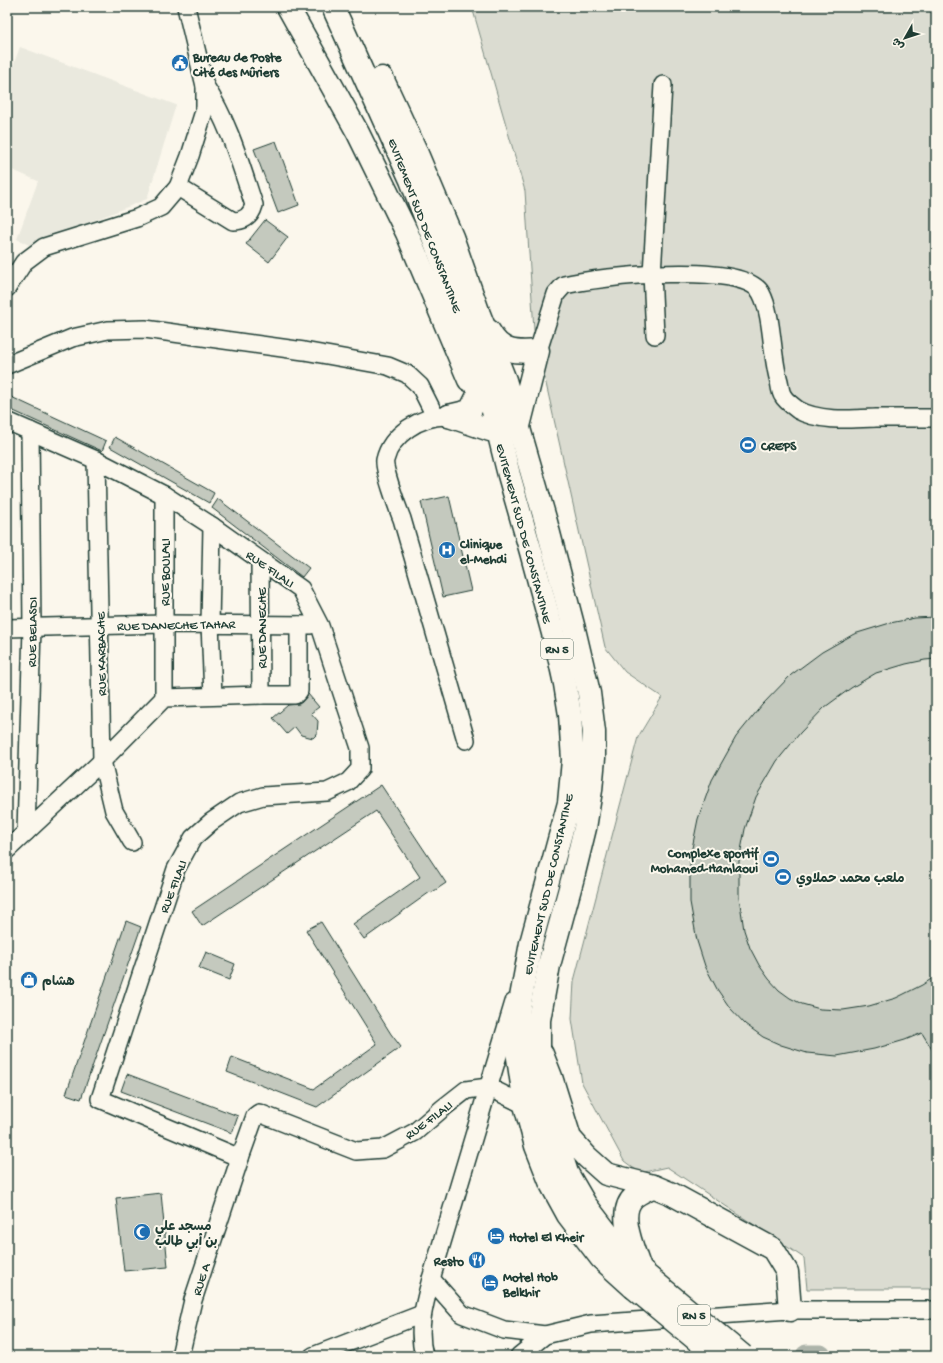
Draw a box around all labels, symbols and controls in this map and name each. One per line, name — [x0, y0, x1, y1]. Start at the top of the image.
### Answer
north arrow — [885, 18, 925, 58]
text: ش — [890, 35, 907, 52]
place label: Bureau de Poste Cité des Mûriers — [192, 51, 283, 81]
public building icon: Bureau de Poste Cité des Mûriers — [170, 53, 190, 73]
street label: EVITEMENT SUD DE CONSTANTINE — [383, 137, 464, 316]
sports icon: CREPS — [738, 435, 758, 455]
place label: CREPS — [760, 440, 797, 455]
street label: EVITEMENT SUD DE CONSTANTINE — [491, 442, 554, 626]
street label: RUE BOULALI — [159, 538, 174, 606]
place label: Clinique el-Mehdi — [459, 538, 507, 568]
hospital icon: Clinique el-Mehdi — [437, 540, 457, 560]
street label: RUE FILALI — [242, 548, 297, 592]
street label: RUE DANECHE — [256, 587, 271, 668]
street label: RUE BELASDI — [25, 597, 42, 667]
street label: RUE KARBACHE — [94, 611, 111, 696]
street label: RUE DANECHE TAHAR — [117, 618, 237, 635]
road number: RN 5 — [541, 639, 573, 659]
street label: EVITEMENT SUD DE CONSTANTINE — [521, 792, 578, 977]
place label: Complexe sportif Mohamed-Hamlaoui — [651, 846, 760, 877]
sports icon: Complexe sportif Mohamed-Hamlaoui — [761, 849, 781, 869]
street label: RUE FILALI — [157, 858, 191, 916]
sports icon: ملعب محمد حملاوي — [773, 867, 793, 887]
place label: ملعب محمد حملاوي — [796, 872, 904, 888]
shop icon: هشام — [19, 970, 39, 990]
place label: هشام — [42, 975, 75, 991]
street label: RUE FILALI — [403, 1098, 456, 1144]
place label: مسجد علي بن أبي طالب — [155, 1220, 218, 1253]
mosque icon: مسجد علي بن أبي طالب — [132, 1222, 152, 1242]
hotel icon: Hotel El Kheir — [486, 1226, 506, 1246]
place label: Hotel El Kheir — [509, 1231, 585, 1246]
restaurant icon: Resto — [467, 1250, 487, 1270]
place label: Resto — [433, 1255, 464, 1270]
street label: RUE A — [190, 1260, 215, 1298]
place label: Motel Hob Belkhir — [502, 1271, 558, 1301]
hotel icon: Motel Hob Belkhir — [480, 1273, 500, 1293]
road number: RN 5 — [678, 1305, 710, 1325]

